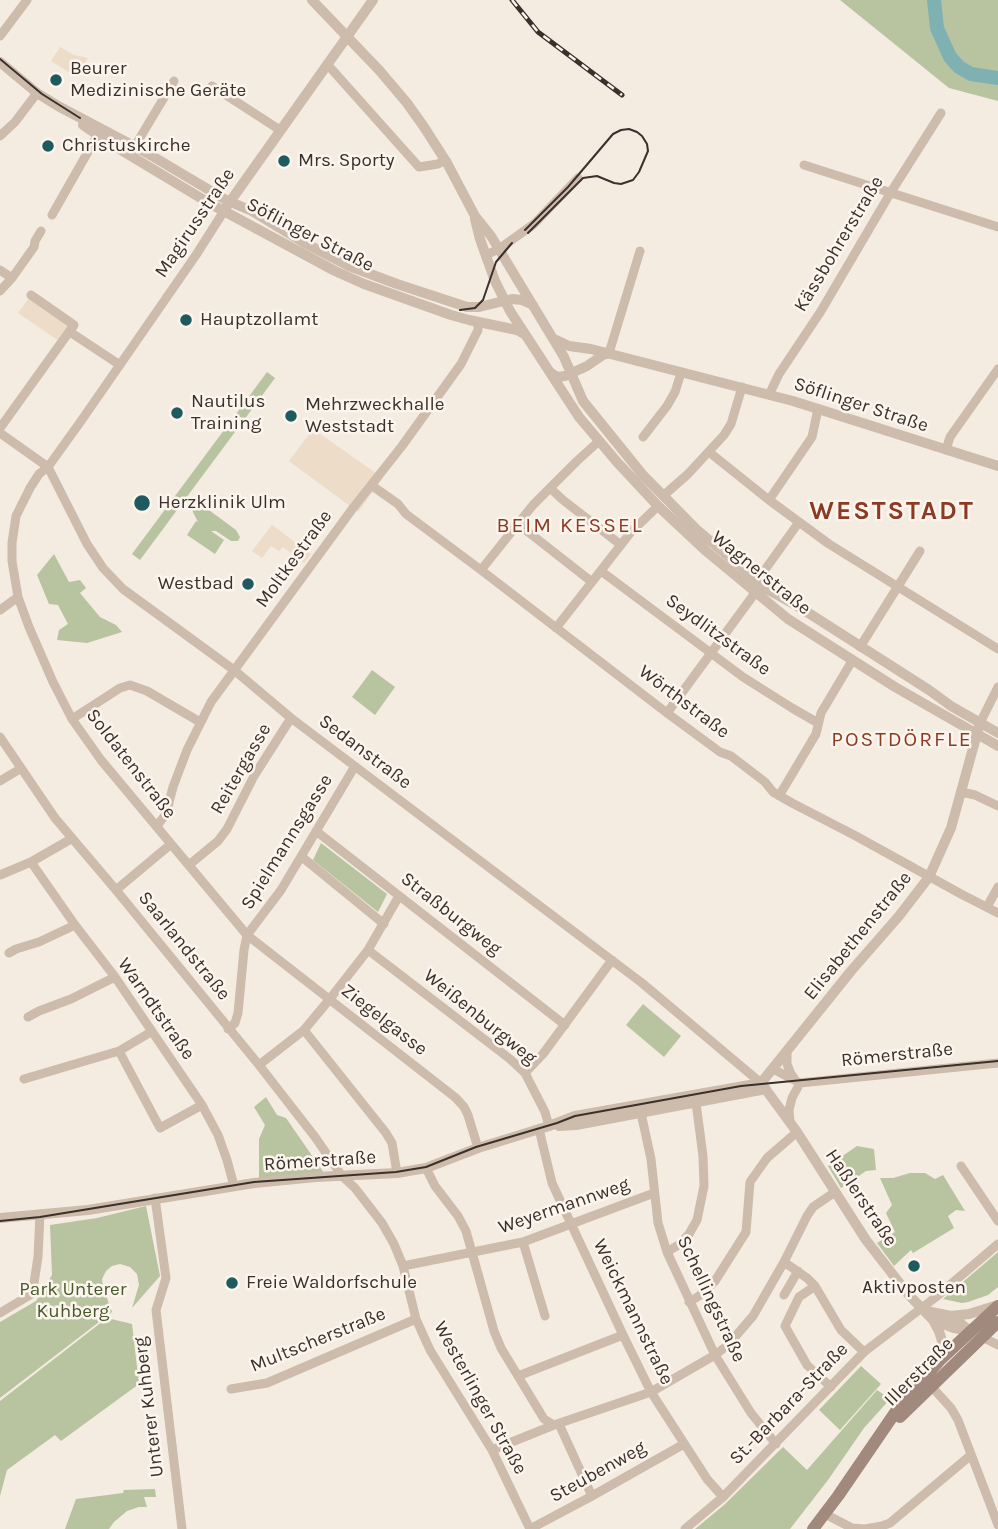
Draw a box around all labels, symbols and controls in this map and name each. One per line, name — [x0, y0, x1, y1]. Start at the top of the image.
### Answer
place label: Beurer Medizinische Geräte — [70, 58, 246, 102]
marker: Beurer Medizinische Geräte — [48, 72, 64, 88]
place label: Christuskirche — [62, 135, 191, 157]
marker: Christuskirche — [40, 138, 56, 154]
place label: Mrs. Sporty — [298, 150, 395, 172]
marker: Mrs. Sporty — [276, 153, 292, 169]
street label: Magirusstraße — [150, 164, 240, 282]
street label: Kässbohrerstraße — [789, 172, 889, 316]
street label: Söflinger Straße — [242, 193, 378, 277]
place label: Hauptzollamt — [200, 309, 318, 331]
marker: Hauptzollamt — [178, 312, 194, 328]
street label: Söflinger Straße — [791, 373, 931, 437]
place label: Nautilus Training — [191, 391, 266, 435]
place label: Mehrzweckhalle Weststadt — [305, 394, 445, 438]
marker: Nautilus Training — [169, 405, 185, 421]
marker: Mehrzweckhalle Weststadt — [283, 408, 299, 424]
place label: Herzklinik Ulm — [158, 492, 286, 514]
marker: Herzklinik Ulm — [132, 493, 152, 513]
district label: WESTSTADT — [810, 496, 974, 528]
street label: Moltkestraße — [251, 506, 337, 612]
district label: BEIM KESSEL — [498, 513, 642, 539]
street label: Wagnerstraße — [707, 526, 815, 620]
place label: Westbad — [158, 573, 234, 595]
marker: Westbad — [240, 576, 256, 592]
street label: Seydlitzstraße — [661, 589, 775, 681]
street label: Wörthstraße — [634, 660, 734, 744]
street label: Soldatenstraße — [81, 705, 181, 823]
street label: Sedanstraße — [314, 710, 416, 794]
street label: Reitergasse — [206, 719, 276, 819]
district label: POSTDÖRFLE — [833, 727, 971, 753]
street label: Spielmannsgasse — [236, 770, 338, 914]
street label: Straßburgweg — [396, 867, 506, 961]
street label: Elisabethenstraße — [799, 867, 917, 1005]
street label: Saarlandstraße — [133, 887, 235, 1005]
street label: Warndtstraße — [112, 954, 200, 1064]
street label: Weißenburgweg — [419, 964, 541, 1070]
street label: Ziegelgasse — [336, 979, 432, 1061]
street label: Römerstraße — [840, 1038, 954, 1072]
street label: Haßlerstraße — [820, 1145, 902, 1251]
street label: Römerstraße — [263, 1146, 377, 1176]
street label: Weyermannweg — [496, 1173, 632, 1239]
street label: Schellingstraße — [672, 1232, 750, 1366]
street label: Weickmannstraße — [588, 1235, 678, 1389]
marker: Aktivposten — [906, 1258, 922, 1274]
place label: Freie Waldorfschule — [246, 1272, 417, 1294]
marker: Freie Waldorfschule — [224, 1275, 240, 1291]
place label: Aktivposten — [862, 1277, 966, 1299]
park label: Park Unterer Kuhberg — [19, 1279, 127, 1323]
street label: Multscherstraße — [247, 1302, 389, 1378]
street label: Westerlinger Straße — [428, 1317, 532, 1479]
street label: Illerstraße — [880, 1333, 958, 1411]
street label: Unterer Kuhberg — [129, 1335, 169, 1479]
street label: St.-Barbara-Straße — [725, 1338, 853, 1470]
street label: Steubenweg — [546, 1436, 650, 1508]

